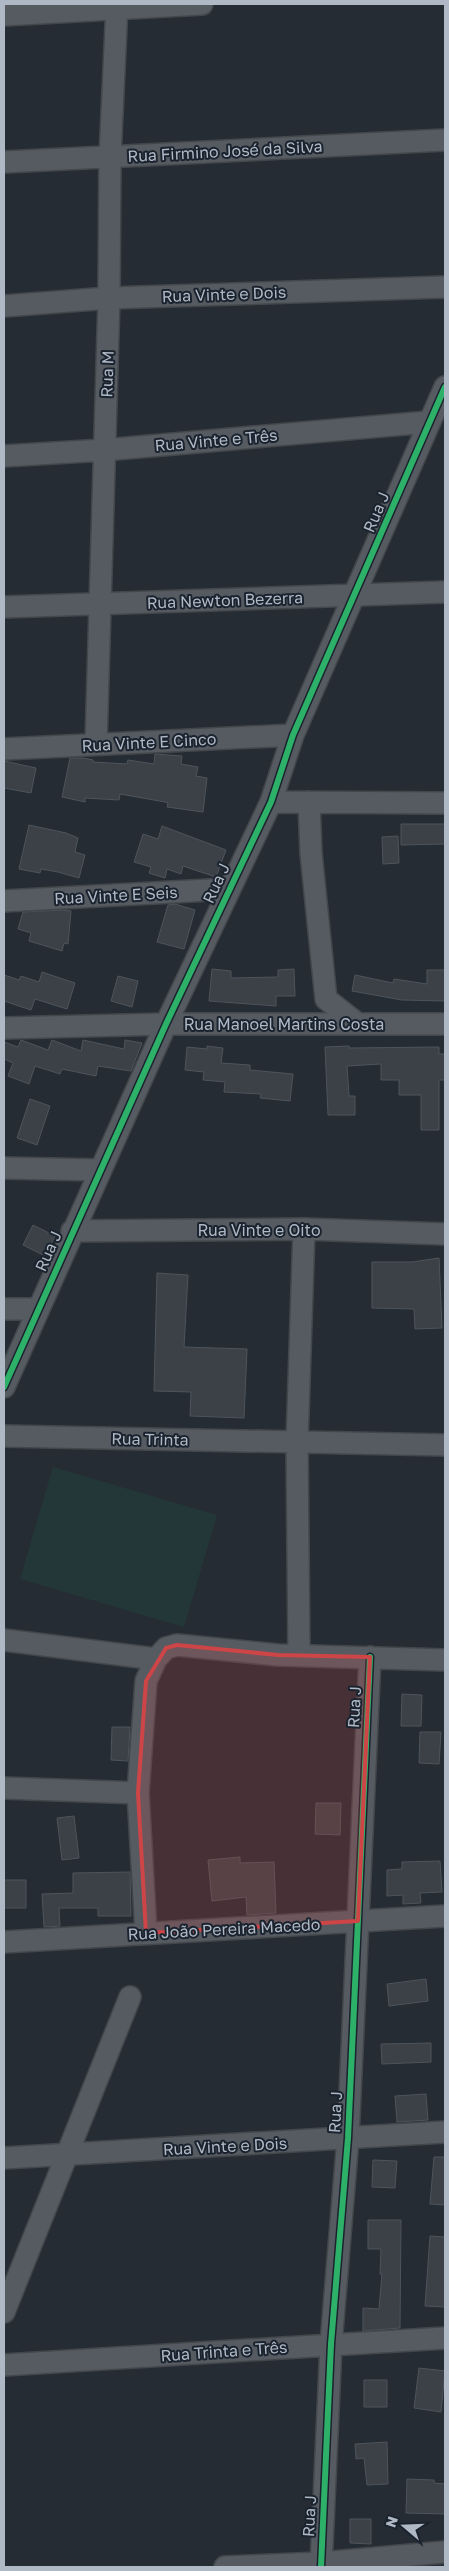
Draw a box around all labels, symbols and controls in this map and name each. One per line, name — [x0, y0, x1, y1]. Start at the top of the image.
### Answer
street label: Rua Firmino José da Silva — [127, 136, 323, 166]
street label: Rua Vinte e Dois — [161, 282, 287, 306]
street label: Rua M — [96, 350, 118, 398]
street label: Rua Vinte e Três — [154, 425, 278, 455]
street label: Rua J — [359, 489, 393, 535]
street label: Rua Newton Bezerra — [146, 587, 304, 613]
street label: Rua Vinte E Cinco — [81, 728, 217, 756]
street label: Rua J — [198, 860, 234, 906]
street label: Rua Vinte E Seis — [54, 882, 178, 908]
street label: Rua Manoel Martins Costa — [184, 1014, 384, 1034]
street label: Rua Vinte e Oito — [197, 1220, 321, 1240]
street label: Rua J — [30, 1228, 66, 1274]
street label: Rua Trinta — [111, 1428, 189, 1450]
street label: Rua J — [343, 1685, 365, 1729]
street label: Rua João Pereira Macedo — [127, 1914, 321, 1944]
street label: Rua J — [324, 2090, 346, 2134]
street label: Rua Vinte e Dois — [162, 2133, 288, 2159]
street label: Rua Trinta e Três — [160, 2337, 288, 2365]
street label: Rua J — [298, 2494, 320, 2538]
north arrow — [379, 2501, 429, 2551]
text: N — [381, 2514, 401, 2529]

